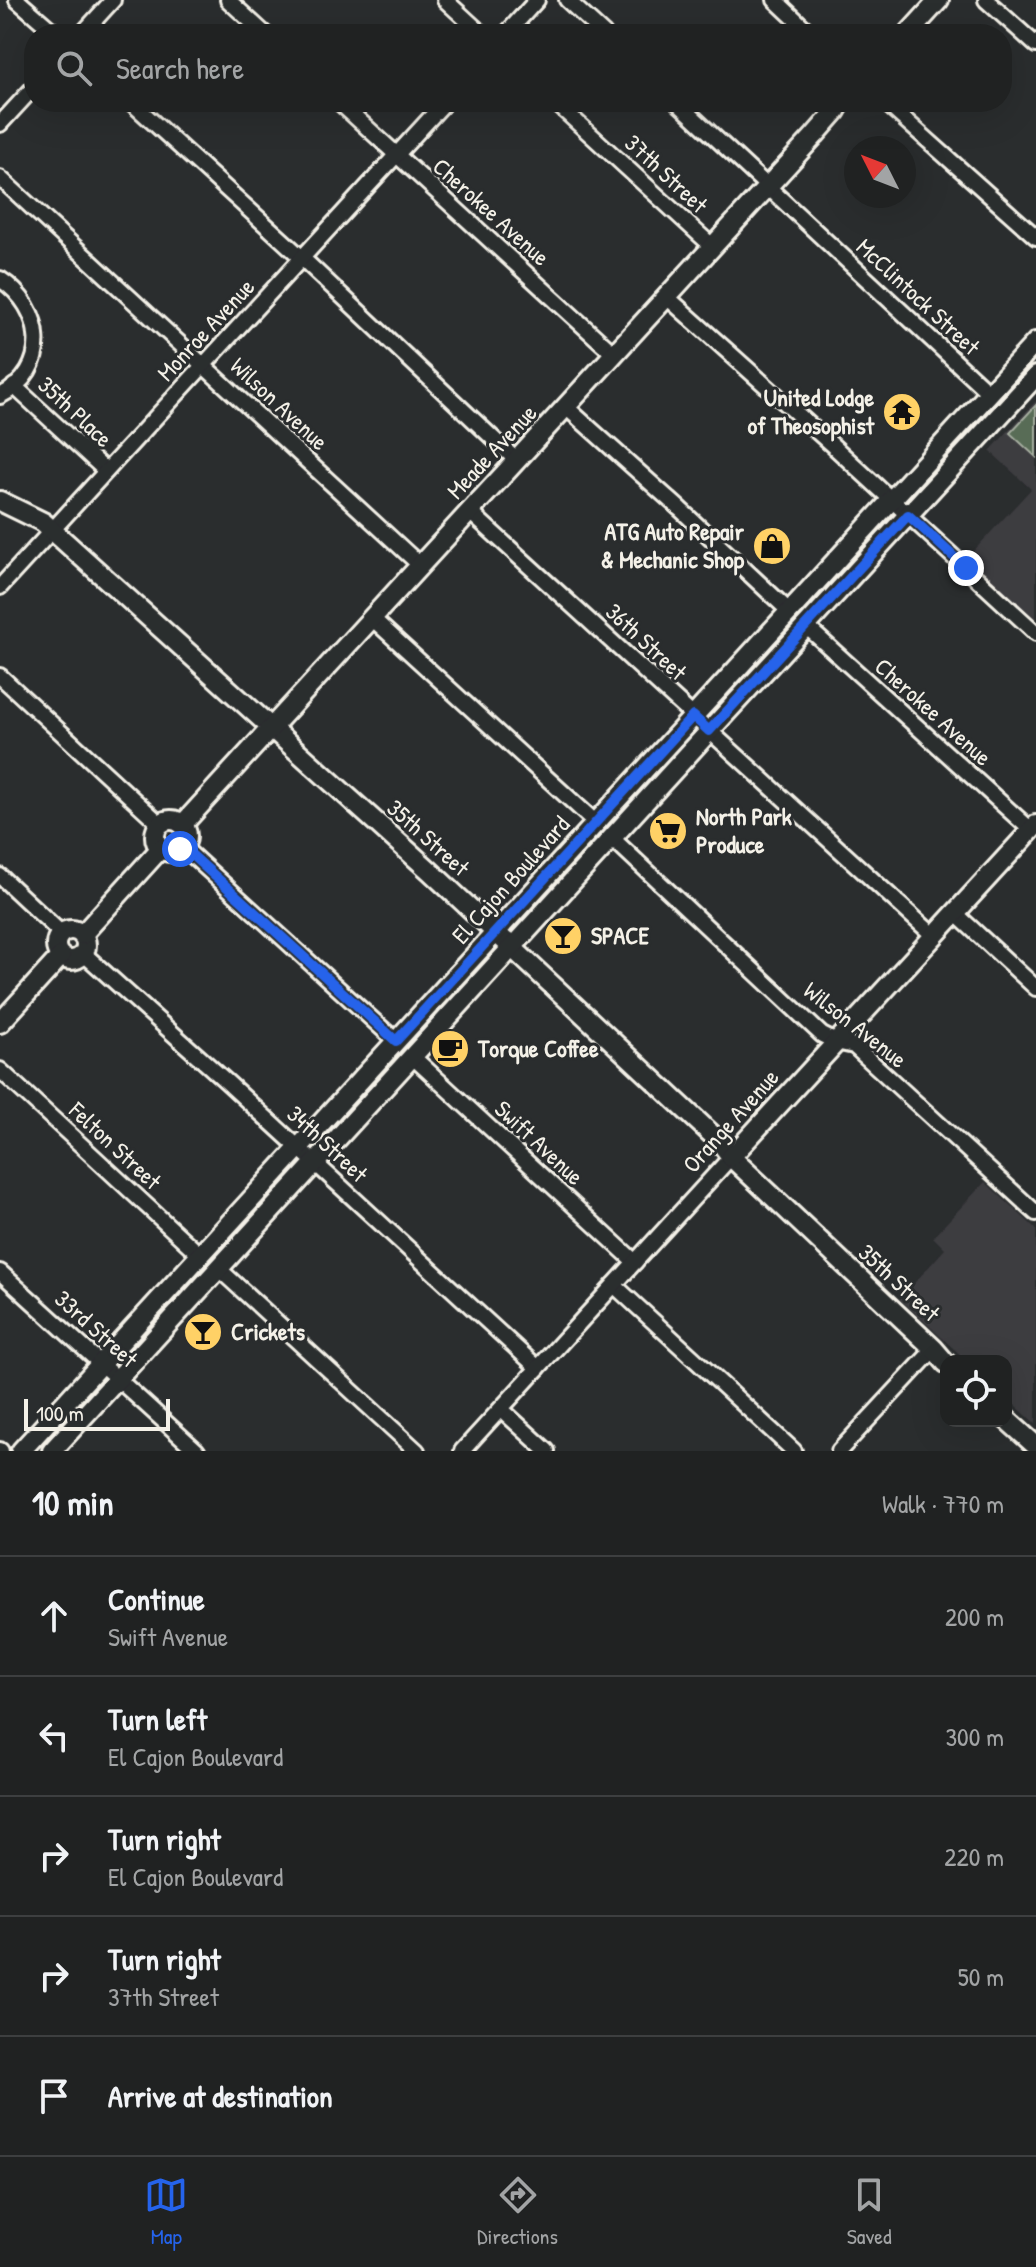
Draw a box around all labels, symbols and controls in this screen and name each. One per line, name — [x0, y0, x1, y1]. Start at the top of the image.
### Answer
search box — [24, 24, 1012, 112]
icon: search — [52, 46, 96, 90]
text: Search here — [116, 48, 244, 88]
street label: 37th Street — [618, 127, 716, 220]
north arrow — [844, 136, 916, 208]
street label: Cherokee Avenue — [426, 150, 557, 273]
street label: McClintock Street — [850, 231, 988, 362]
street label: Monroe Avenue — [149, 271, 261, 388]
street label: Wilson Avenue — [224, 350, 336, 457]
street label: 35th Place — [32, 369, 120, 454]
place label: United Lodge of Theosophist — [748, 381, 875, 442]
temple icon: United Lodge of Theosophist — [881, 391, 923, 433]
street label: Meade Avenue — [439, 397, 544, 506]
place label: ATG Auto Repair & Mechanic Shop — [601, 515, 745, 576]
shop icon: ATG Auto Repair & Mechanic Shop — [751, 525, 793, 567]
route end — [948, 550, 984, 586]
street label: 36th Street — [599, 595, 695, 688]
street label: Cherokee Avenue — [868, 650, 999, 773]
street label: 35th Street — [381, 792, 477, 883]
place label: North Park Produce — [696, 800, 792, 860]
street label: El Cajon Boulevard — [444, 809, 576, 950]
supermarket icon: North Park Produce — [647, 810, 689, 852]
route start — [162, 831, 198, 867]
bar icon: SPACE — [542, 915, 584, 957]
place label: SPACE — [591, 919, 649, 951]
street label: Wilson Avenue — [797, 974, 914, 1075]
cafe icon: Torque Coffee — [429, 1028, 471, 1070]
place label: Torque Coffee — [477, 1032, 599, 1065]
street label: Orange Avenue — [675, 1061, 786, 1179]
street label: Swift Avenue — [488, 1093, 591, 1192]
street label: Felton Street — [62, 1094, 169, 1197]
street label: 34th Street — [280, 1098, 376, 1189]
street label: 35th Street — [852, 1236, 948, 1329]
street label: 33rd Street — [48, 1282, 146, 1375]
bar icon: Crickets — [182, 1311, 224, 1353]
place label: Crickets — [231, 1315, 305, 1347]
map controls — [940, 1355, 1012, 1427]
button: locate — [940, 1355, 1012, 1427]
scale bar — [24, 1395, 170, 1431]
text: 100 m — [36, 1398, 84, 1428]
text: 10 min — [32, 1480, 114, 1526]
text: Walk · 770 m — [882, 1486, 1004, 1521]
text: Continue — [108, 1579, 205, 1619]
icon: ahead — [32, 1594, 76, 1638]
text: 200 m — [945, 1599, 1004, 1634]
text: Swift Avenue — [108, 1619, 228, 1654]
text: Turn left — [108, 1699, 207, 1739]
icon: left — [32, 1714, 76, 1758]
text: 300 m — [945, 1719, 1004, 1754]
text: El Cajon Boulevard — [108, 1739, 283, 1774]
text: Turn right — [108, 1819, 221, 1859]
icon: right — [32, 1834, 76, 1878]
text: 220 m — [944, 1839, 1004, 1874]
text: El Cajon Boulevard — [108, 1859, 283, 1894]
text: Turn right — [108, 1939, 221, 1979]
icon: right — [32, 1954, 76, 1998]
text: 50 m — [958, 1959, 1004, 1994]
text: 37th Street — [108, 1979, 219, 2014]
icon: arrive — [32, 2074, 76, 2118]
text: Arrive at destination — [108, 2076, 333, 2116]
tab: Map — [144, 2173, 188, 2251]
tab: Directions — [477, 2173, 558, 2251]
tab: Saved — [847, 2173, 892, 2251]

